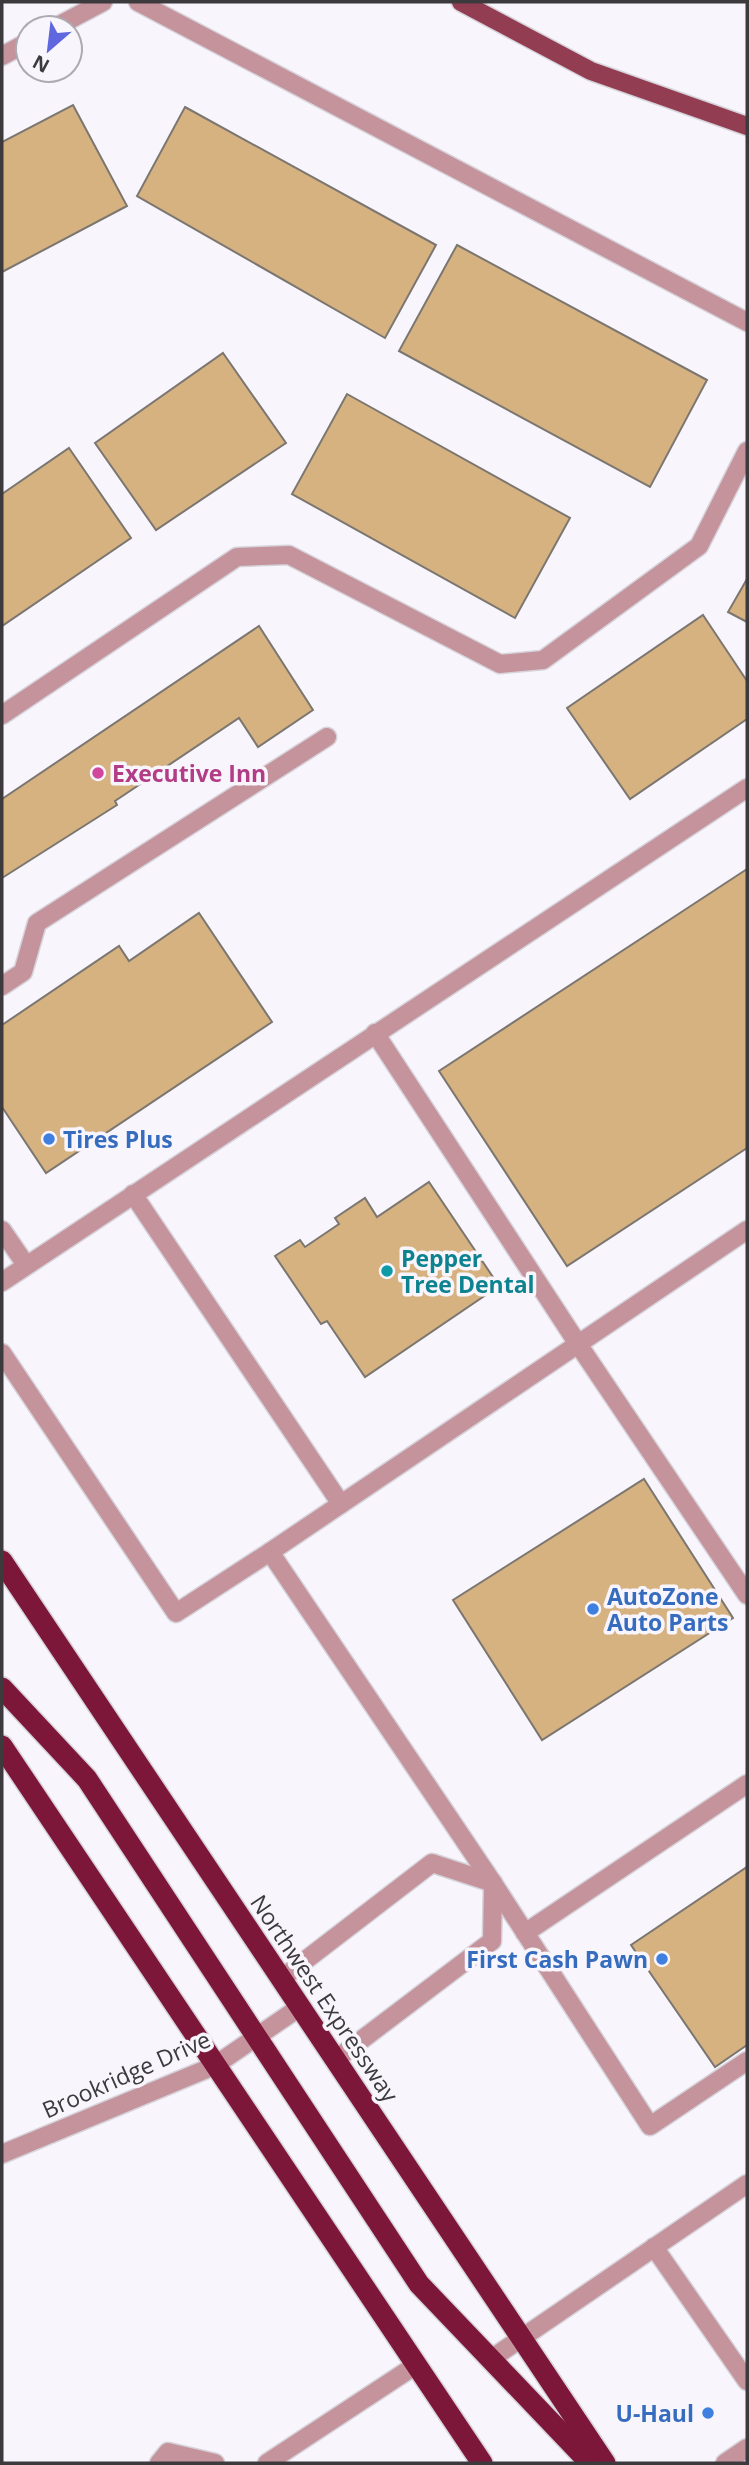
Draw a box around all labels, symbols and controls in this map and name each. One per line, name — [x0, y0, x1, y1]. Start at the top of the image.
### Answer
north arrow — [14, 14, 84, 84]
text: N — [28, 49, 54, 79]
place label: Executive Inn — [112, 757, 266, 789]
marker: Executive Inn — [90, 765, 106, 781]
place label: Tires Plus — [63, 1123, 173, 1155]
marker: Tires Plus — [41, 1131, 57, 1147]
place label: Pepper Tree Dental — [401, 1242, 535, 1300]
marker: Pepper Tree Dental — [379, 1263, 395, 1279]
place label: AutoZone Auto Parts — [607, 1580, 728, 1638]
marker: AutoZone Auto Parts — [585, 1601, 601, 1617]
street label: Northwest Expressway — [244, 1888, 407, 2108]
place label: First Cash Pawn — [466, 1943, 648, 1975]
marker: First Cash Pawn — [654, 1951, 670, 1967]
street label: Brookridge Drive — [37, 2023, 215, 2125]
place label: U-Haul — [616, 2397, 694, 2429]
marker: U-Haul — [700, 2405, 716, 2421]

